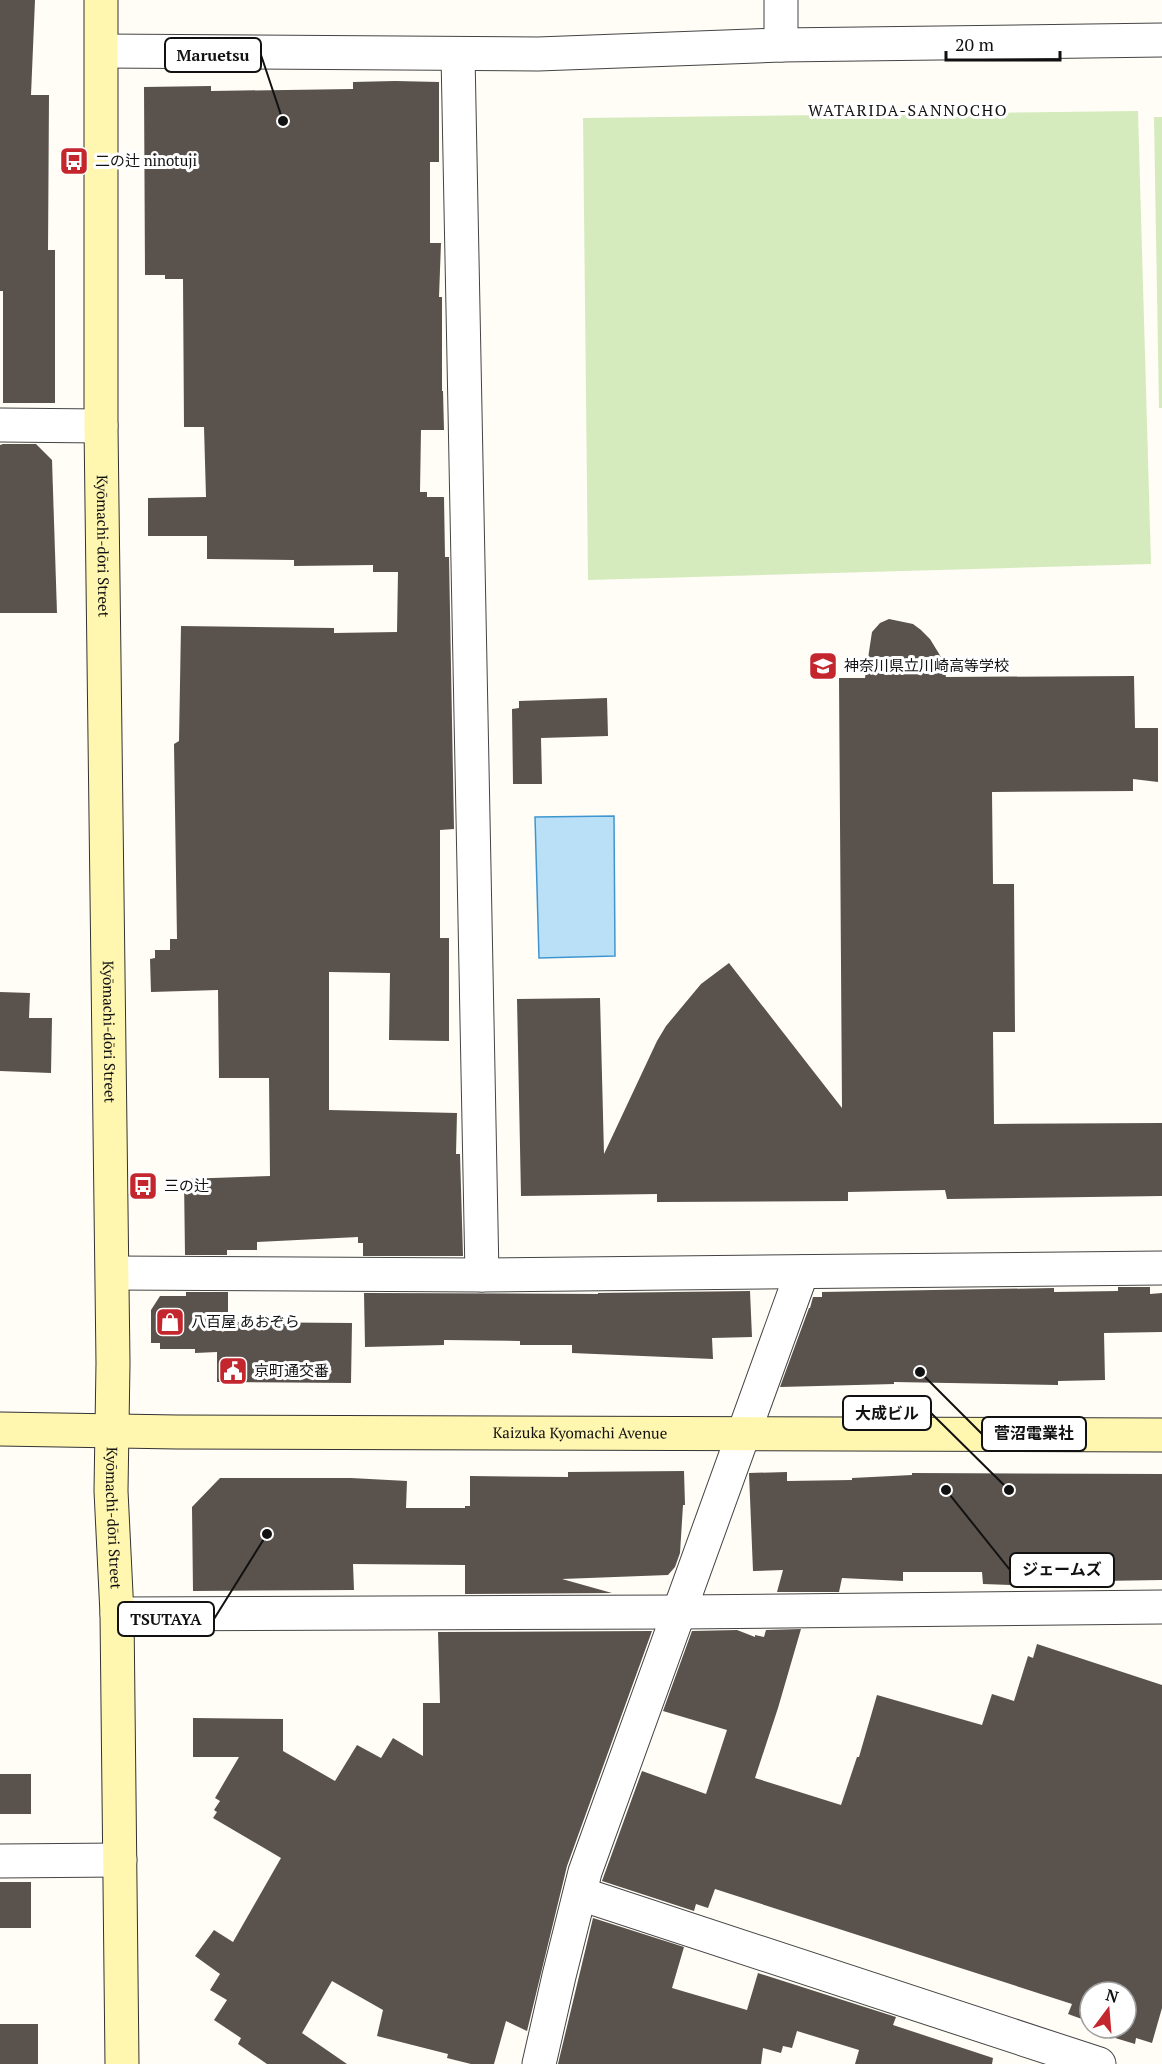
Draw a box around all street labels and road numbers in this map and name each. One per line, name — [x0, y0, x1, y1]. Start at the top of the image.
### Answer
street label: Kyōmachi-dōri Street — [93, 475, 114, 618]
street label: Kyōmachi-dōri Street — [99, 961, 121, 1104]
street label: Kaizuka Kyomachi Avenue — [493, 1422, 667, 1442]
street label: Kyōmachi-dōri Street — [102, 1447, 127, 1590]

